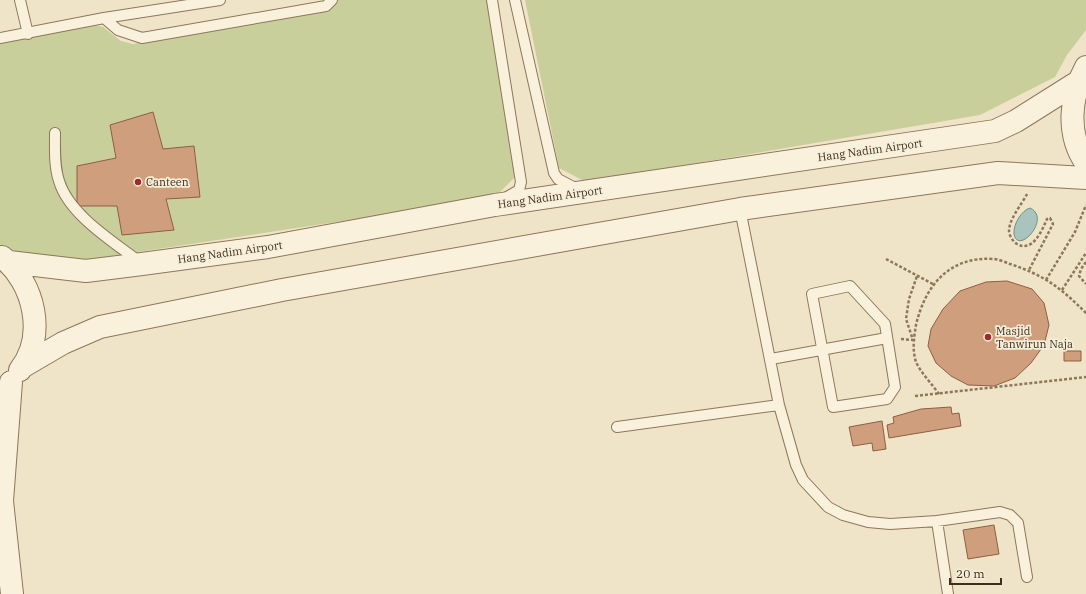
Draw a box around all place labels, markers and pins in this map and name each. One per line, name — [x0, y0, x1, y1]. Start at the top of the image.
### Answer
place label: Canteen — [146, 175, 189, 189]
marker: Canteen — [133, 177, 143, 187]
place label: Masjid Tanwirun Naja — [996, 324, 1073, 351]
marker: Masjid Tanwirun Naja — [983, 332, 993, 342]

